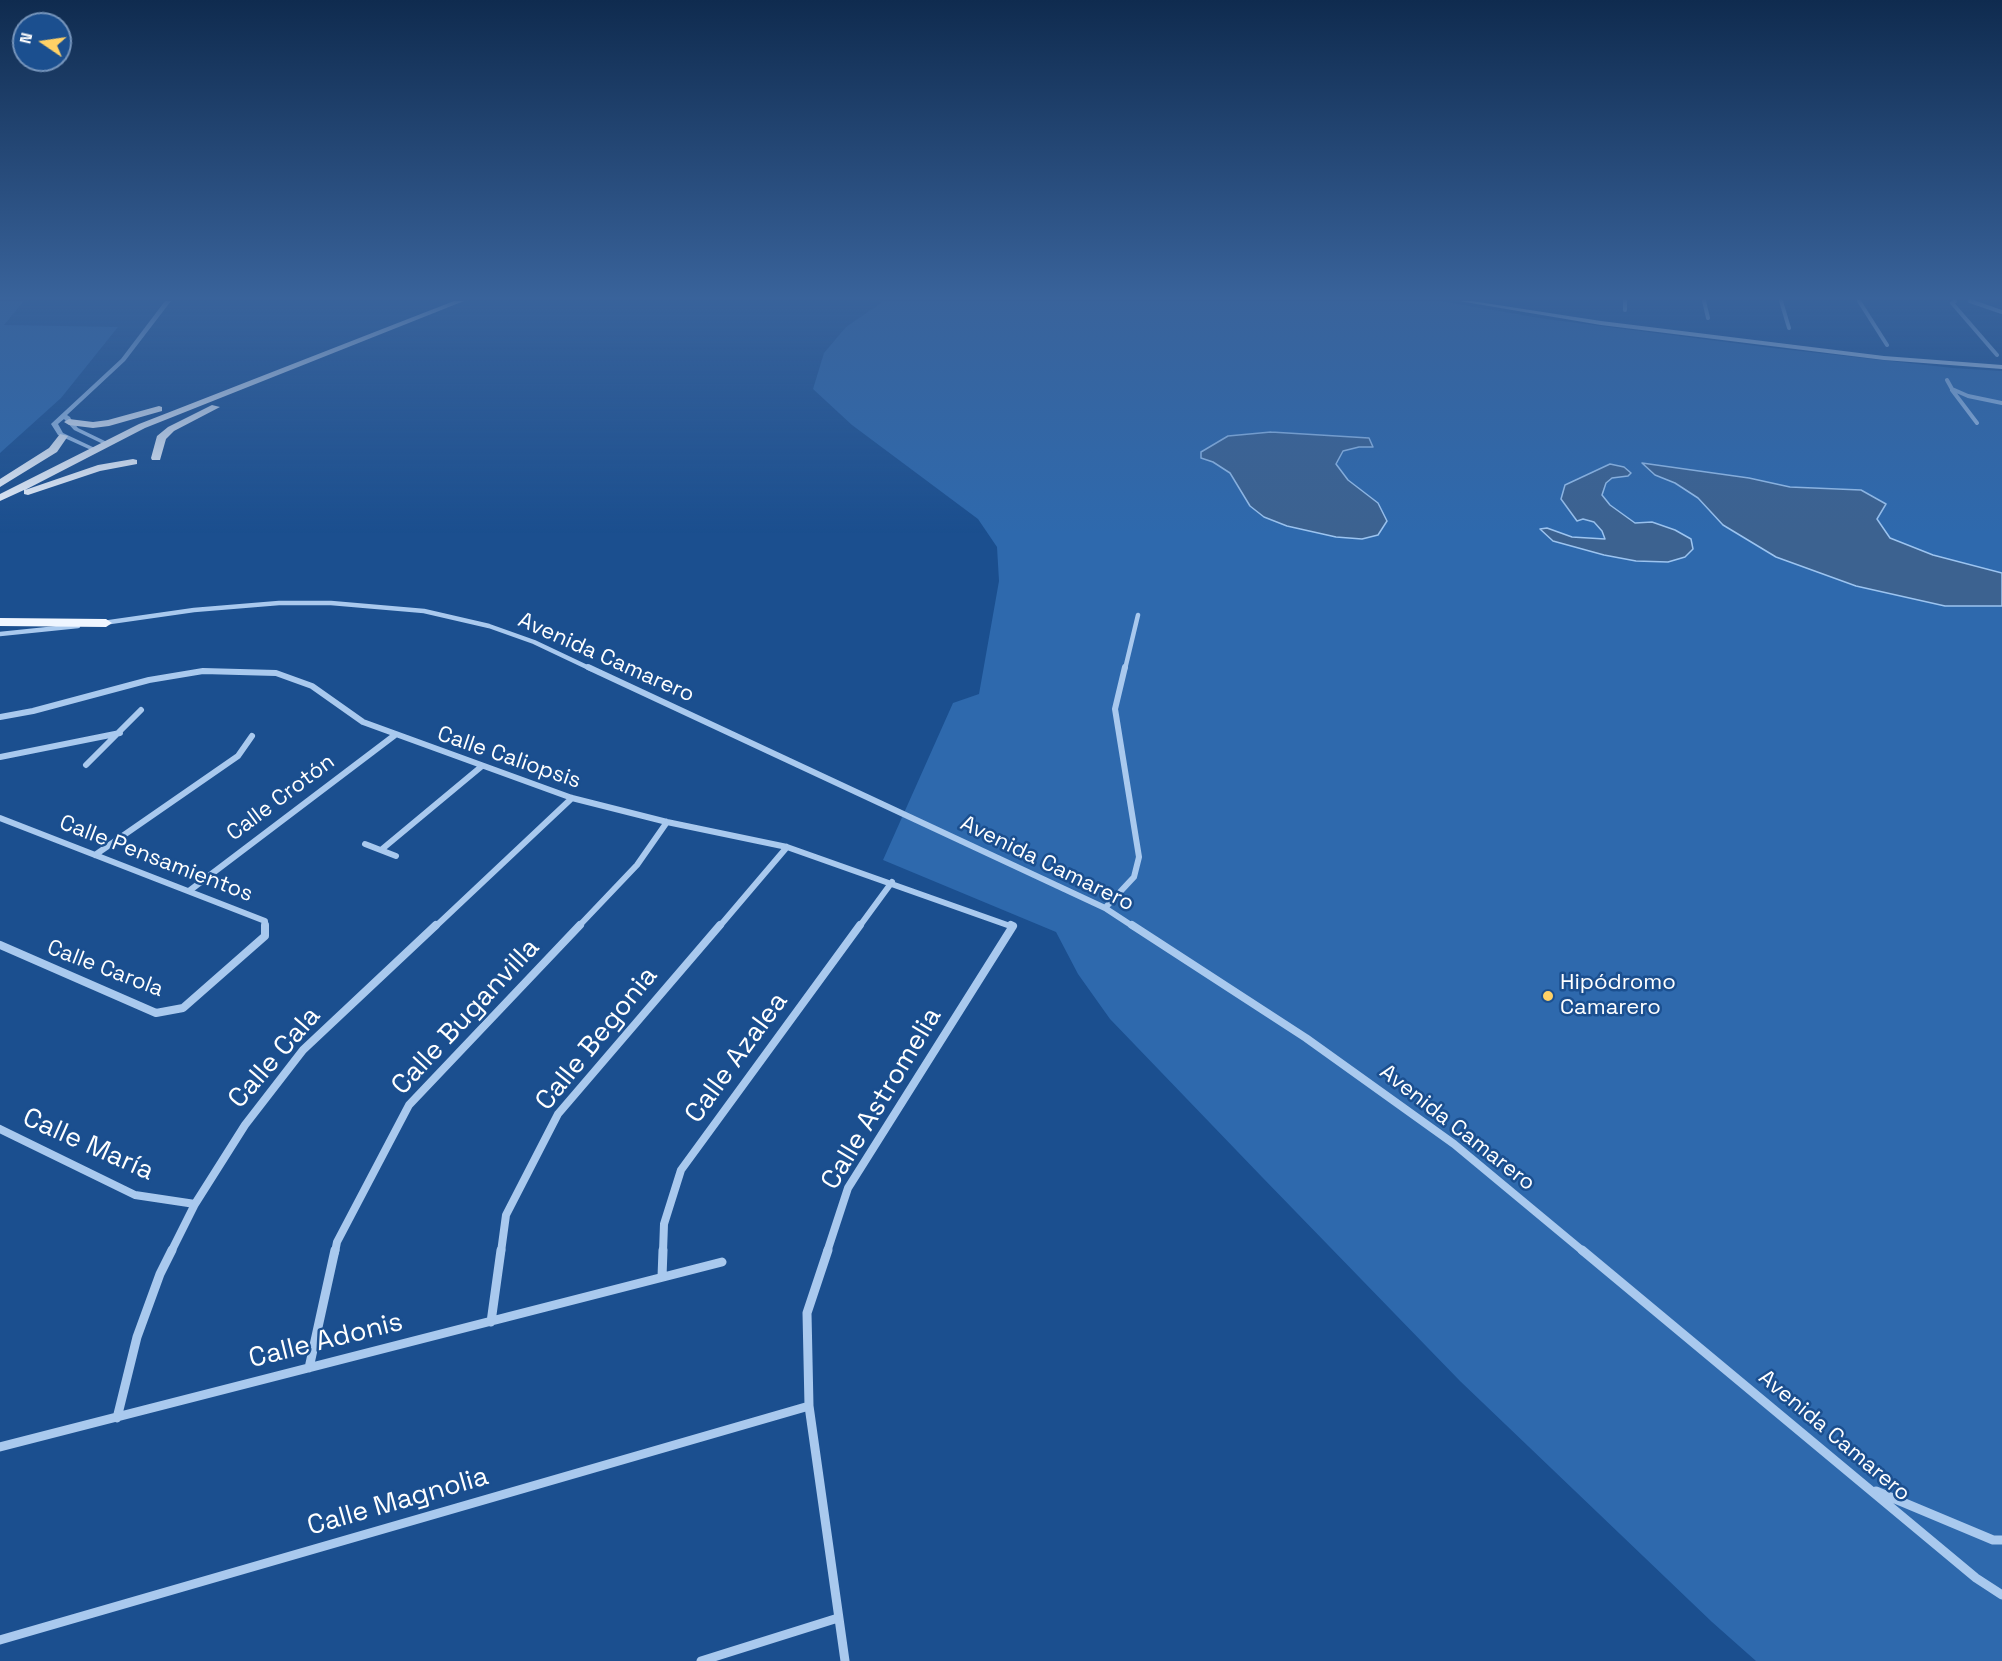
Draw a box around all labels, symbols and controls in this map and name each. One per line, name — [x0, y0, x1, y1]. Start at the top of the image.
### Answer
north arrow — [12, 12, 72, 72]
text: N — [14, 31, 37, 46]
street label: Avenida Camarero — [514, 607, 698, 709]
street label: Calle Caliopsis — [434, 721, 584, 795]
street label: Calle Crotón — [222, 749, 340, 847]
street label: Calle Pensamientos — [55, 810, 257, 908]
street label: Avenida Camarero — [956, 810, 1138, 918]
street label: Calle Buganvilla — [385, 932, 547, 1102]
street label: Calle Carola — [43, 935, 167, 1003]
street label: Calle Begonia — [529, 961, 665, 1117]
place label: Hipódromo Camarero — [1560, 970, 1676, 1022]
street label: Calle Azalea — [679, 986, 795, 1130]
marker: Hipódromo Camarero — [1541, 989, 1555, 1003]
street label: Calle Cala — [222, 1001, 328, 1115]
street label: Calle Astromelia — [815, 1002, 949, 1196]
street label: Avenida Camarero — [1374, 1059, 1540, 1197]
street label: Calle María — [17, 1102, 159, 1188]
street label: Calle Adonis — [246, 1306, 406, 1376]
street label: Avenida Camarero — [1753, 1365, 1915, 1507]
street label: Calle Magnolia — [304, 1461, 492, 1543]

